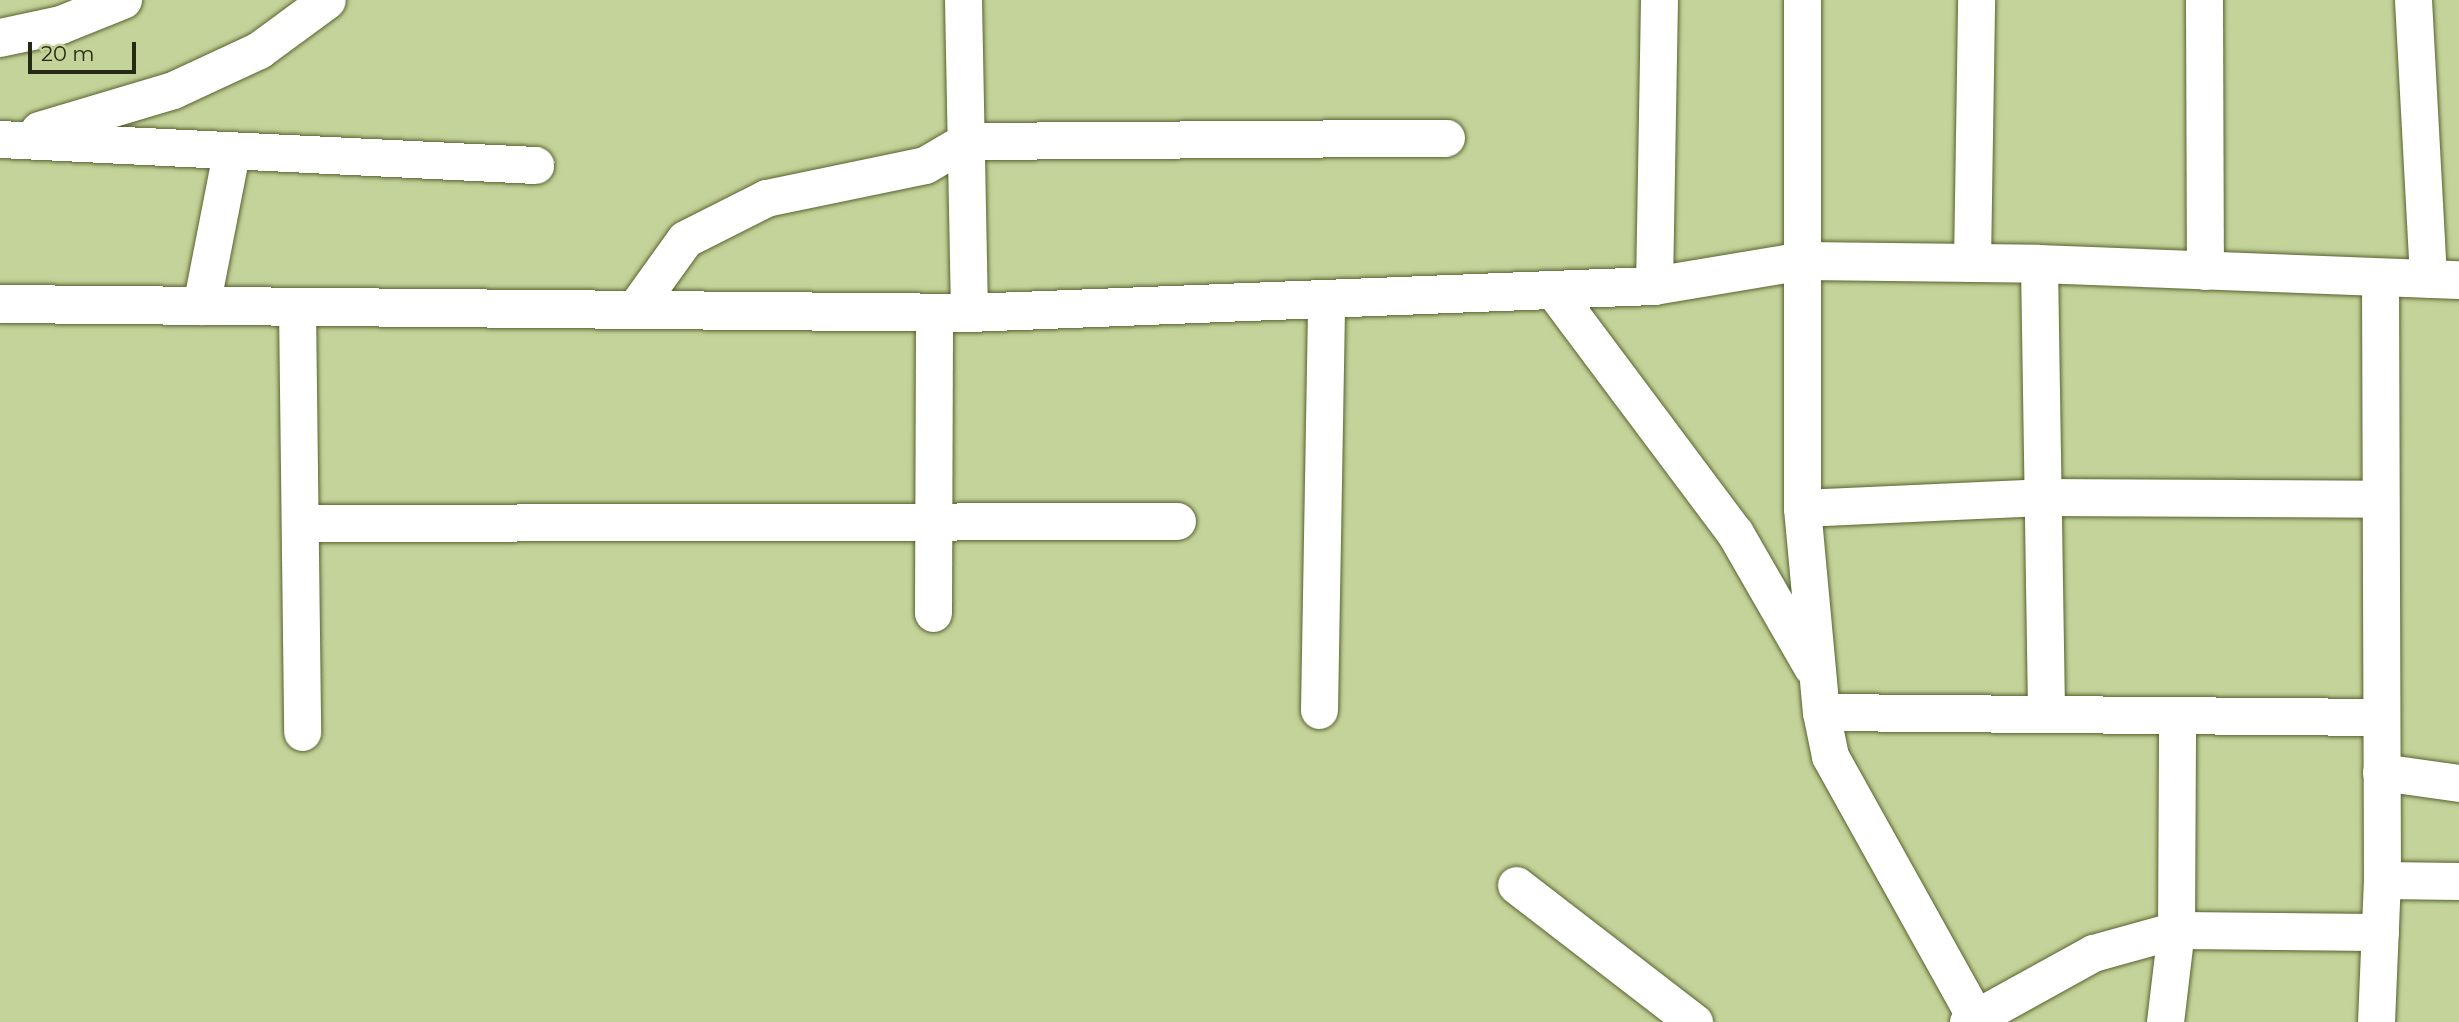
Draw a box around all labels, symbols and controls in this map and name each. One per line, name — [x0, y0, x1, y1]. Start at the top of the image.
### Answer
scale bar — [32, 28, 140, 72]
text: 20 m — [41, 41, 95, 66]

